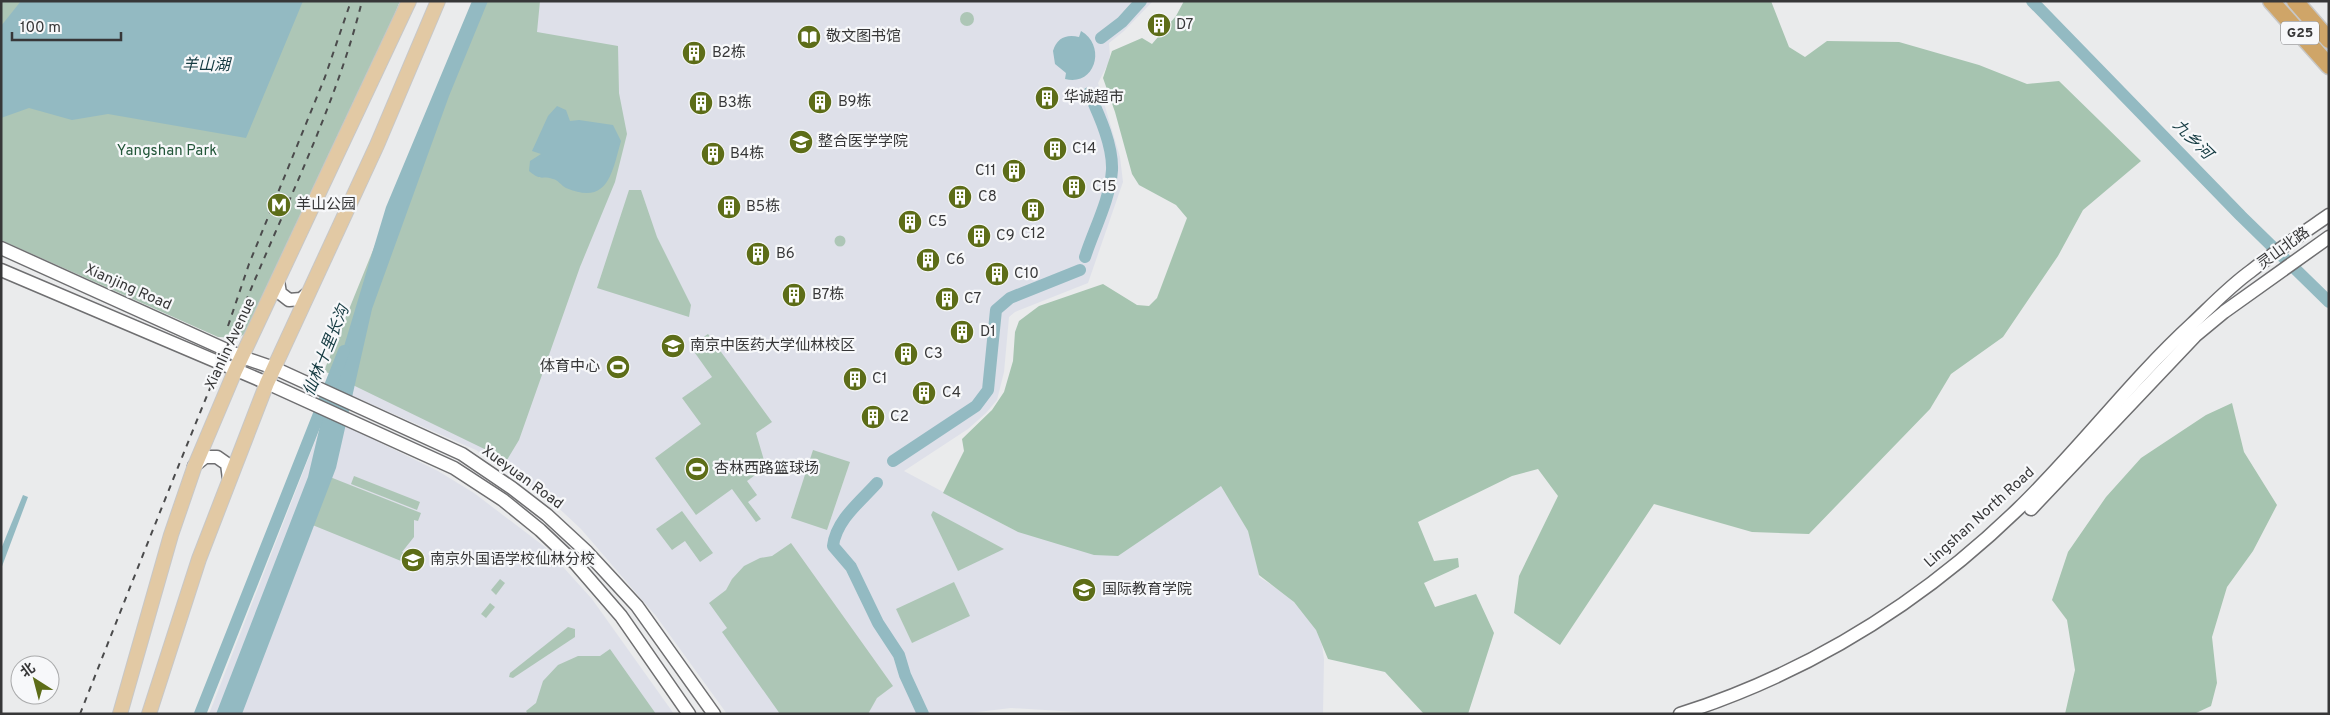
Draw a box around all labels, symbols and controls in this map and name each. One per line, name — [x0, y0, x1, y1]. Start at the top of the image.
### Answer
scale bar — [12, 10, 121, 42]
building icon: D7 — [1146, 12, 1172, 38]
place label: D7 — [1176, 16, 1194, 35]
text: 100 m — [20, 19, 61, 38]
road number: G25 — [2281, 22, 2319, 44]
library icon: 敬文图书馆 — [796, 24, 822, 50]
place label: 敬文图书馆 — [826, 28, 901, 47]
building icon: B2栋 — [681, 40, 707, 66]
place label: B2栋 — [712, 43, 746, 63]
water label: 羊山湖 — [182, 56, 233, 76]
building icon: 华诚超市 — [1034, 85, 1060, 111]
place label: 华诚超市 — [1064, 88, 1124, 108]
building icon: B9栋 — [807, 89, 833, 115]
building icon: B3栋 — [688, 90, 714, 116]
place label: B9栋 — [838, 92, 872, 112]
place label: B3栋 — [718, 93, 752, 113]
water label: 九乡河 — [2168, 116, 2218, 166]
school or university icon: 整合医学学院 — [788, 129, 814, 155]
place label: 整合医学学院 — [818, 133, 908, 152]
building icon: C14 — [1042, 136, 1068, 162]
place label: C14 — [1072, 140, 1096, 159]
building icon: B4栋 — [700, 141, 726, 167]
park label: Yangshan Park — [117, 142, 217, 161]
place label: B4栋 — [730, 144, 764, 164]
building icon: C11 — [1001, 158, 1027, 184]
place label: C11 — [975, 162, 996, 181]
building icon: C15 — [1061, 174, 1087, 200]
place label: C15 — [1092, 178, 1117, 197]
building icon: C8 — [947, 184, 973, 210]
place label: C8 — [978, 188, 997, 207]
metro station icon: 羊山公园 — [266, 192, 292, 218]
building icon: B5栋 — [716, 194, 742, 220]
place label: 羊山公园 — [296, 196, 356, 215]
place label: B5栋 — [746, 197, 780, 217]
building icon: C12 — [1020, 197, 1046, 223]
building icon: C5 — [897, 209, 923, 235]
place label: C5 — [928, 213, 947, 232]
building icon: C9 — [966, 223, 992, 249]
street label: 灵山北路 — [2254, 223, 2314, 274]
place label: C12 — [1021, 225, 1045, 244]
place label: C9 — [996, 227, 1015, 246]
building icon: B6 — [745, 241, 771, 267]
place label: B6 — [776, 245, 795, 264]
building icon: C6 — [915, 247, 941, 273]
place label: C6 — [946, 251, 965, 270]
street label: Xianjing Road — [82, 260, 174, 316]
building icon: C10 — [984, 261, 1010, 287]
place label: C10 — [1014, 265, 1039, 284]
building icon: B7栋 — [781, 282, 807, 308]
place label: B7栋 — [812, 285, 844, 305]
building icon: C7 — [934, 286, 960, 312]
place label: C7 — [964, 290, 982, 309]
street label: Xianlin Avenue — [202, 295, 260, 393]
water label: 仙林十里长沟 — [300, 301, 355, 399]
building icon: D1 — [949, 319, 975, 345]
place label: D1 — [980, 323, 996, 342]
school or university icon: 南京中医药大学仙林校区 — [660, 333, 686, 359]
place label: 南京中医药大学仙林校区 — [690, 336, 855, 356]
building icon: C3 — [893, 341, 919, 367]
place label: C3 — [924, 345, 943, 364]
sports icon: 体育中心 — [605, 354, 631, 380]
place label: 体育中心 — [540, 358, 600, 377]
building icon: C1 — [842, 366, 868, 392]
place label: C1 — [872, 370, 887, 389]
building icon: C4 — [911, 380, 937, 406]
place label: C4 — [942, 384, 961, 403]
building icon: C2 — [860, 404, 886, 430]
place label: C2 — [890, 408, 909, 427]
street label: Xueyuan Road — [477, 442, 567, 514]
sports icon: 杏林西路篮球场 — [684, 456, 710, 482]
place label: 杏林西路篮球场 — [714, 460, 819, 479]
street label: Lingshan North Road — [1921, 463, 2039, 573]
school or university icon: 南京外国语学校仙林分校 — [400, 547, 426, 573]
place label: 南京外国语学校仙林分校 — [430, 550, 595, 570]
school or university icon: 国际教育学院 — [1071, 577, 1097, 603]
place label: 国际教育学院 — [1102, 581, 1192, 600]
north arrow — [10, 655, 60, 705]
text: 北 — [18, 660, 39, 682]

